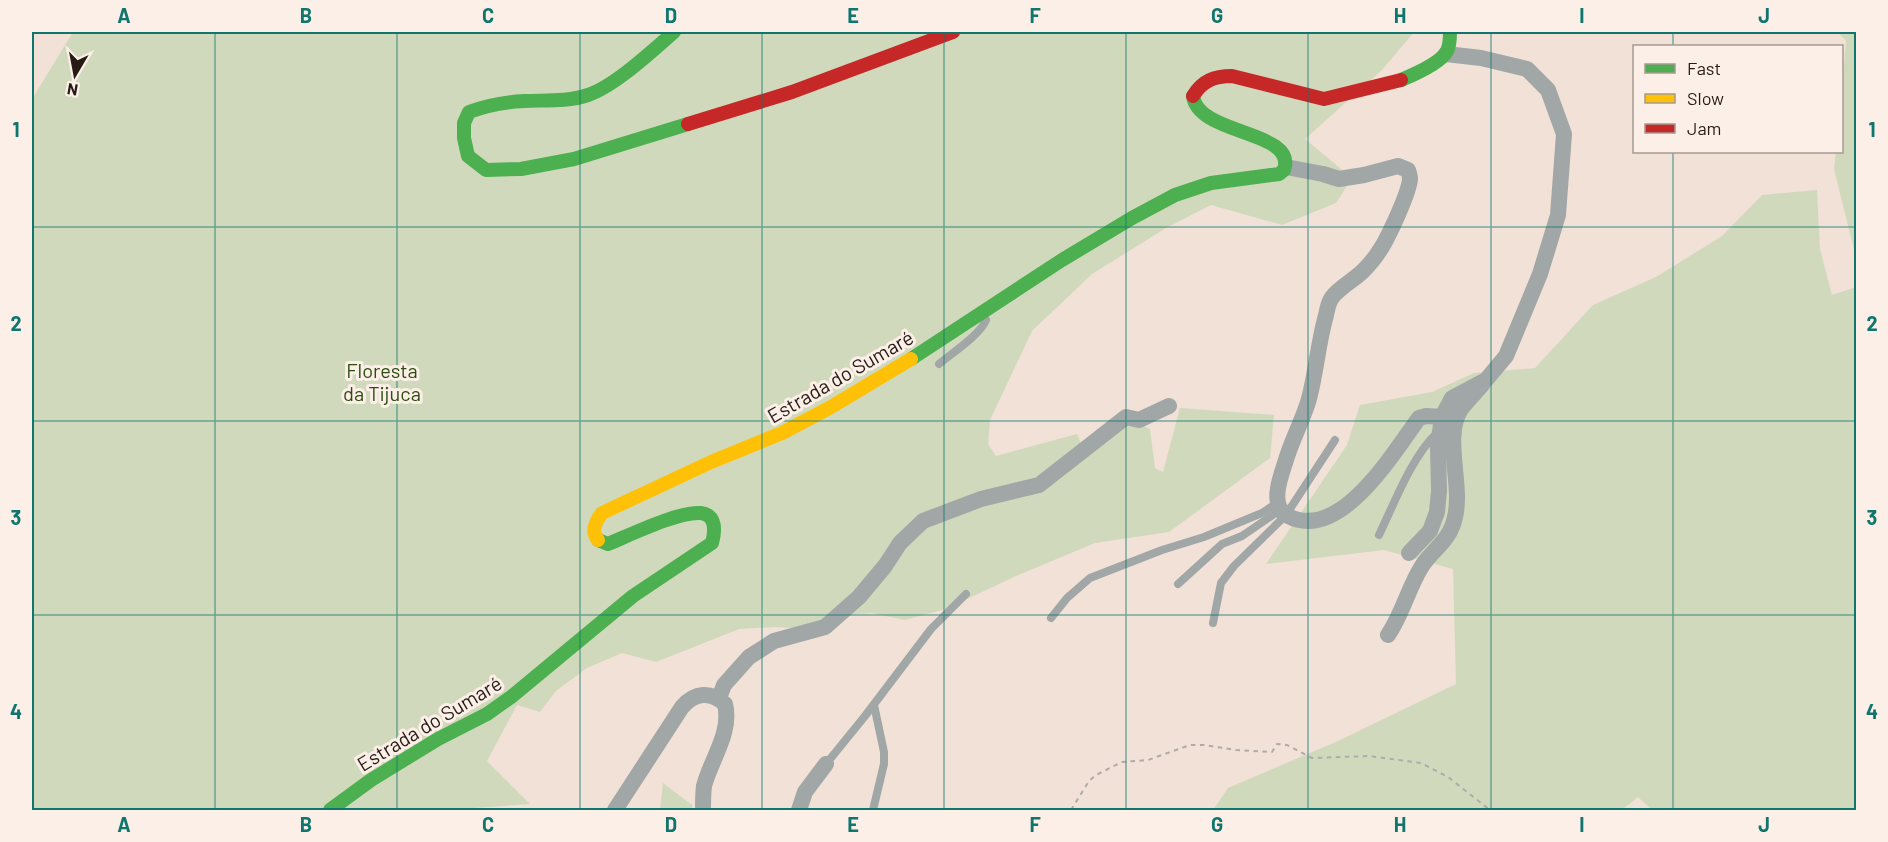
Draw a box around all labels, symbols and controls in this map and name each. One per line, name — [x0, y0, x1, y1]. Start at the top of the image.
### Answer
text: A — [117, 3, 131, 27]
text: B — [300, 3, 312, 27]
text: C — [482, 3, 494, 27]
text: D — [665, 3, 677, 27]
text: E — [847, 3, 859, 27]
text: F — [1029, 3, 1041, 27]
text: G — [1211, 3, 1223, 27]
text: H — [1394, 3, 1406, 27]
text: I — [1579, 3, 1585, 27]
text: J — [1758, 3, 1770, 27]
north arrow — [45, 45, 105, 105]
legend — [1633, 45, 1843, 153]
text: Fast — [1687, 57, 1721, 79]
text: N — [65, 80, 79, 101]
text: Slow — [1687, 87, 1724, 109]
text: 1 — [12, 117, 20, 141]
text: Jam — [1687, 117, 1721, 139]
text: 1 — [1868, 117, 1876, 141]
text: 2 — [10, 311, 22, 335]
text: 2 — [1866, 311, 1878, 335]
street label: Estrada do Sumaré — [763, 325, 917, 427]
park label: Floresta da Tijuca — [343, 358, 421, 405]
text: 3 — [11, 505, 21, 529]
text: 3 — [1867, 505, 1877, 529]
street label: Estrada do Sumaré — [352, 670, 506, 776]
text: 4 — [10, 699, 22, 723]
text: 4 — [1866, 699, 1878, 723]
text: A — [117, 812, 131, 836]
text: B — [300, 812, 312, 836]
text: C — [482, 812, 494, 836]
text: D — [665, 812, 677, 836]
text: E — [847, 812, 859, 836]
text: F — [1029, 812, 1041, 836]
text: G — [1211, 812, 1223, 836]
text: H — [1394, 812, 1406, 836]
text: I — [1579, 812, 1585, 836]
text: J — [1758, 812, 1770, 836]

